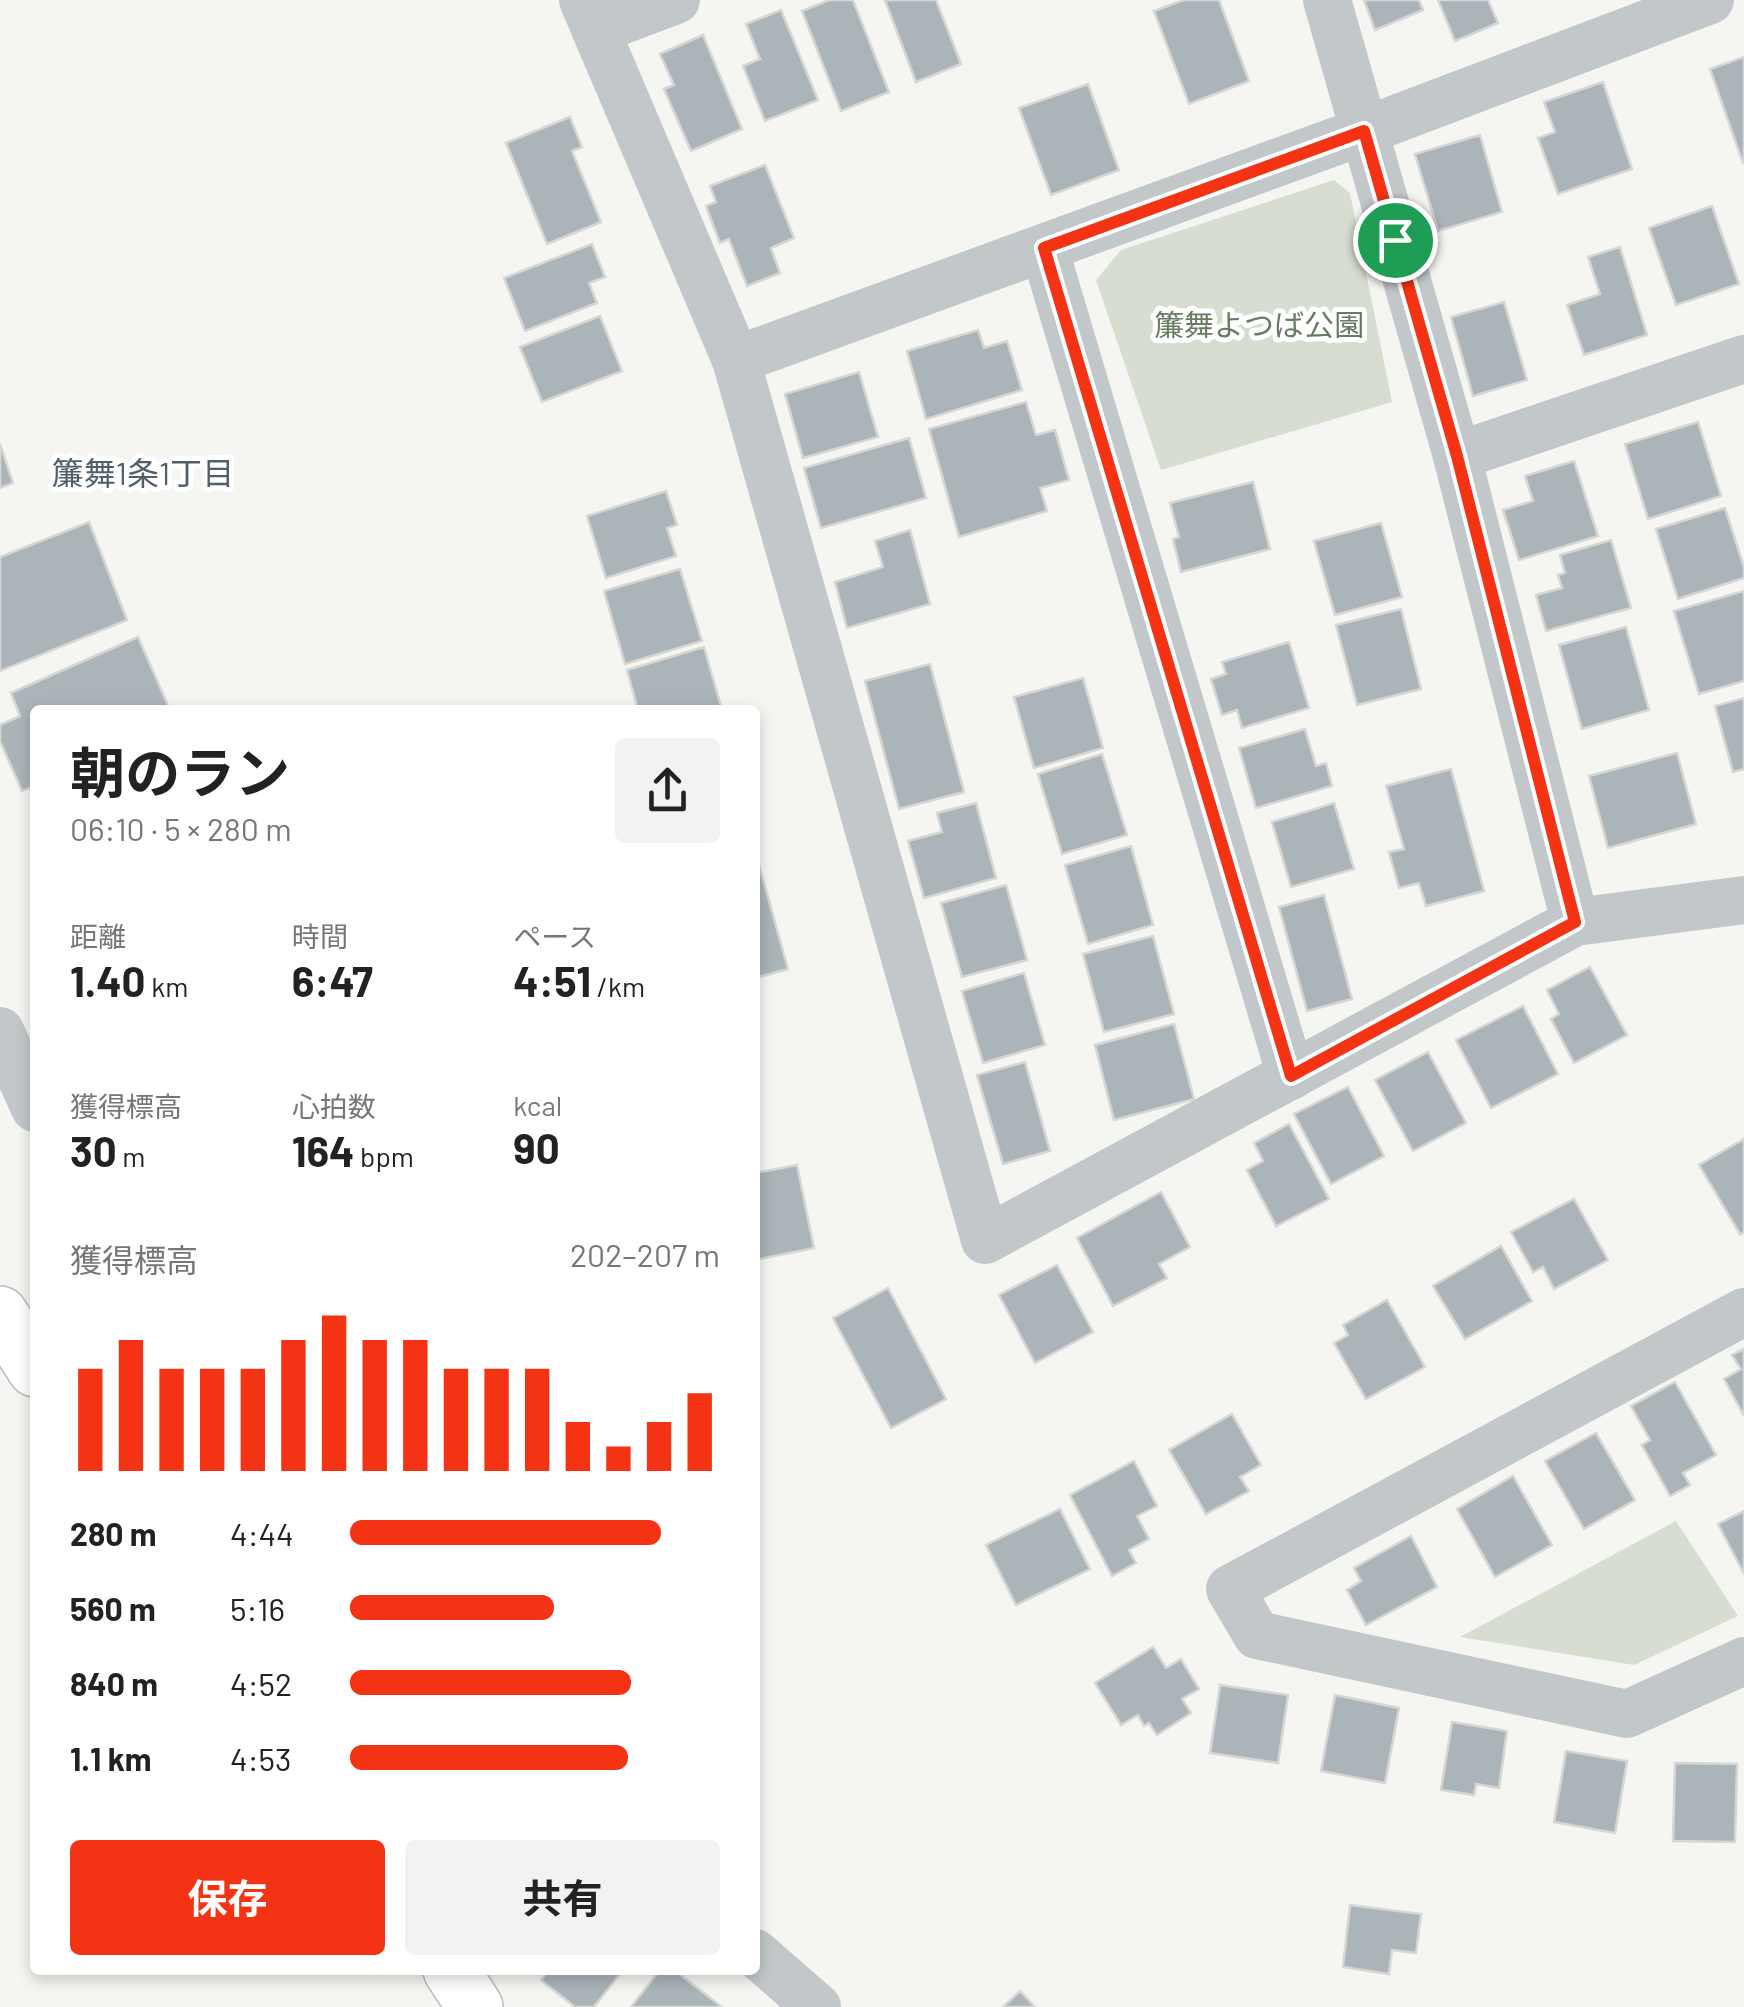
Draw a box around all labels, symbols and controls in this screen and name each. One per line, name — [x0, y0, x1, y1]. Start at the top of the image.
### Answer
pin — [1353, 198, 1438, 283]
icon: arrive — [1368, 213, 1423, 268]
park label: 簾舞よつば公園 — [1154, 306, 1364, 342]
district label: 簾舞1条1丁目 — [52, 453, 234, 491]
text: 朝のラン — [70, 738, 290, 804]
button: share — [615, 738, 720, 843]
text: 06:10 · 5 × 280 m — [70, 809, 292, 847]
text: 距離 — [70, 919, 126, 953]
text: 時間 — [292, 919, 348, 953]
text: ペース — [513, 919, 596, 953]
text: 1.40 — [70, 955, 146, 1005]
text: 6:47 — [292, 955, 373, 1005]
text: 4:51 — [513, 955, 591, 1005]
text: km — [146, 969, 188, 1003]
text: /km — [591, 969, 645, 1003]
text: kcal — [513, 1088, 562, 1122]
text: 獲得標高 — [70, 1089, 182, 1123]
text: 心拍数 — [292, 1089, 376, 1123]
text: 90 — [513, 1122, 560, 1172]
text: 30 — [70, 1125, 117, 1175]
text: 164 — [292, 1125, 355, 1175]
text: m — [117, 1139, 145, 1173]
text: bpm — [355, 1139, 414, 1173]
text: 202–207 m — [570, 1235, 720, 1273]
text: 獲得標高 — [70, 1240, 198, 1278]
text: 280 m — [70, 1514, 157, 1552]
text: 4:44 — [230, 1514, 294, 1552]
text: 560 m — [70, 1589, 156, 1627]
text: 5:16 — [230, 1589, 285, 1627]
text: 840 m — [70, 1664, 158, 1702]
text: 4:52 — [230, 1664, 292, 1702]
text: 1.1 km — [70, 1739, 151, 1777]
text: 4:53 — [230, 1739, 291, 1777]
button: 保存 — [70, 1840, 385, 1955]
button: 共有 — [405, 1840, 720, 1955]

